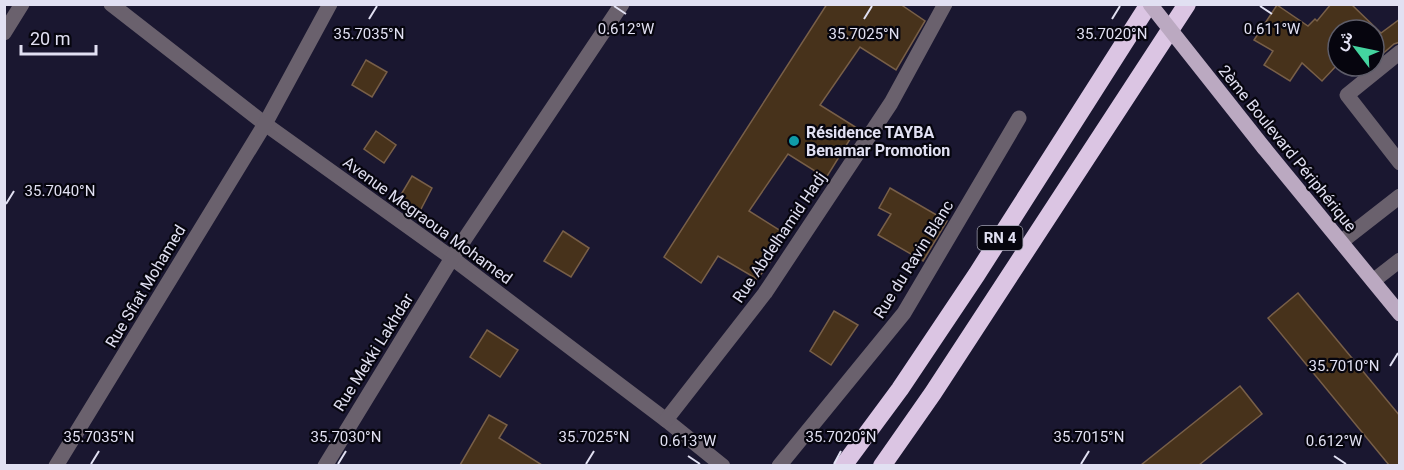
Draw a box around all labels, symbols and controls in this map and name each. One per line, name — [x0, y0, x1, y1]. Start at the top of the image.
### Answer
scale bar — [21, 18, 96, 56]
north arrow — [1326, 18, 1386, 78]
text: 0.612°W — [598, 20, 654, 38]
text: 0.611°W — [1244, 20, 1300, 38]
text: 35.7035°N — [334, 25, 404, 43]
text: 35.7025°N — [829, 25, 899, 43]
text: 35.7020°N — [1077, 25, 1147, 43]
text: ش — [1331, 27, 1357, 54]
text: 20 m — [30, 28, 70, 49]
street label: 2ème Boulevard Périphérique — [1215, 61, 1361, 235]
place label: Résidence TAYBA Benamar Promotion — [806, 123, 950, 160]
marker: Résidence TAYBA Benamar Promotion — [787, 134, 801, 148]
street label: Avenue Megraoua Mohamed — [339, 153, 516, 288]
street label: Rue Abdelhamid Hadj — [729, 168, 830, 306]
text: 35.7040°N — [25, 182, 95, 200]
street label: Rue du Ravin Blanc — [869, 197, 957, 322]
street label: Rue Sfiat Mohamed — [101, 222, 190, 351]
road number: RN 4 — [978, 226, 1022, 250]
street label: Rue Mekki Lakhdar — [330, 289, 418, 415]
text: 35.7010°N — [1309, 357, 1379, 375]
text: 35.7035°N — [64, 428, 134, 446]
text: 35.7030°N — [311, 428, 381, 446]
text: 35.7025°N — [559, 428, 629, 446]
text: 35.7020°N — [806, 428, 876, 446]
text: 35.7015°N — [1054, 428, 1124, 446]
text: 0.613°W — [660, 432, 716, 450]
text: 0.612°W — [1306, 432, 1362, 450]

